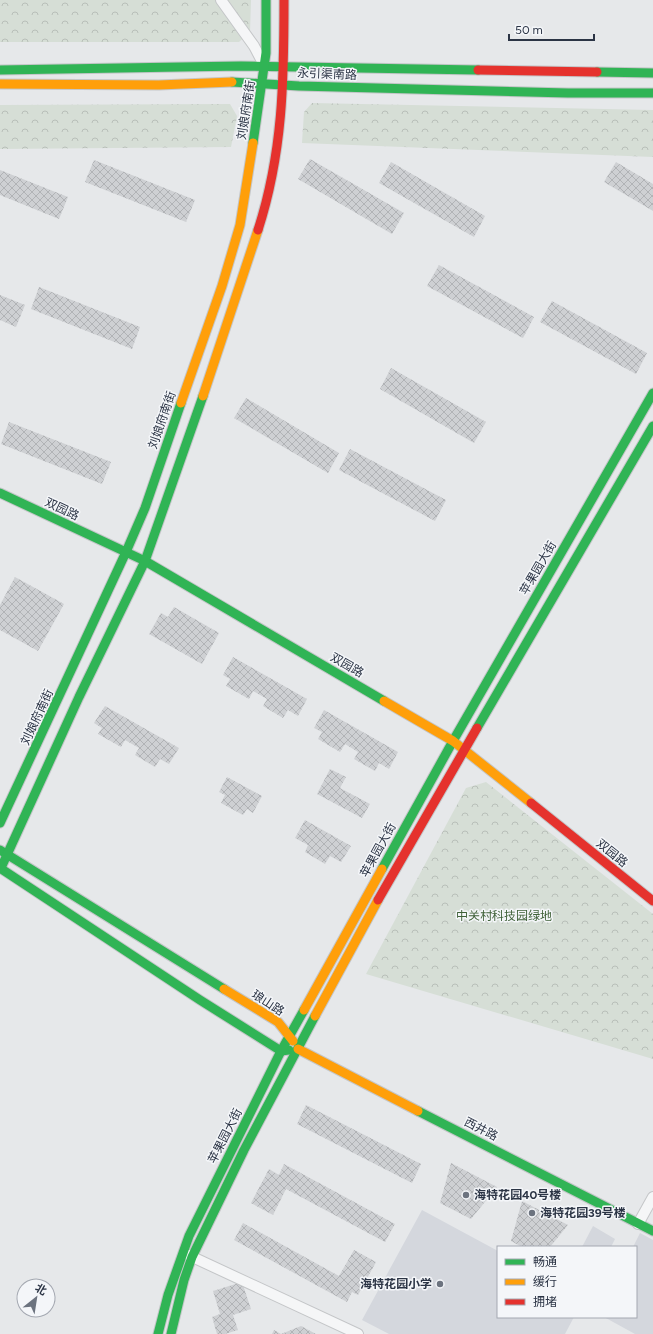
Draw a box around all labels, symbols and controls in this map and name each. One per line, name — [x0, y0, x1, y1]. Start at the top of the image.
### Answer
scale bar — [509, 16, 594, 42]
text: 50 m — [515, 23, 543, 37]
street label: 永引渠南路 — [297, 66, 357, 82]
street label: 刘娘府南街 — [234, 79, 258, 141]
street label: 刘娘府南街 — [146, 389, 178, 451]
street label: 双园路 — [43, 495, 81, 523]
street label: 苹果园大街 — [517, 539, 559, 597]
street label: 双园路 — [328, 650, 366, 680]
street label: 刘娘府南街 — [18, 687, 56, 747]
street label: 苹果园大街 — [357, 820, 399, 880]
street label: 双园路 — [594, 836, 630, 870]
park label: 中关村科技园绿地 — [456, 909, 552, 923]
street label: 琅山路 — [249, 987, 287, 1019]
street label: 苹果园大街 — [205, 1106, 245, 1166]
street label: 西井路 — [462, 1115, 500, 1143]
place label: 海特花园40号楼 — [474, 1188, 561, 1202]
marker: 海特花园40号楼 — [461, 1190, 471, 1200]
place label: 海特花园39号楼 — [540, 1206, 626, 1220]
marker: 海特花园39号楼 — [527, 1208, 537, 1218]
legend — [497, 1246, 637, 1318]
text: 畅通 — [533, 1255, 557, 1269]
text: 缓行 — [533, 1275, 557, 1289]
place label: 海特花园小学 — [360, 1277, 432, 1291]
north arrow — [16, 1278, 56, 1318]
marker: 海特花园小学 — [435, 1279, 445, 1289]
text: 北 — [33, 1281, 49, 1298]
text: 拥堵 — [533, 1295, 557, 1309]

